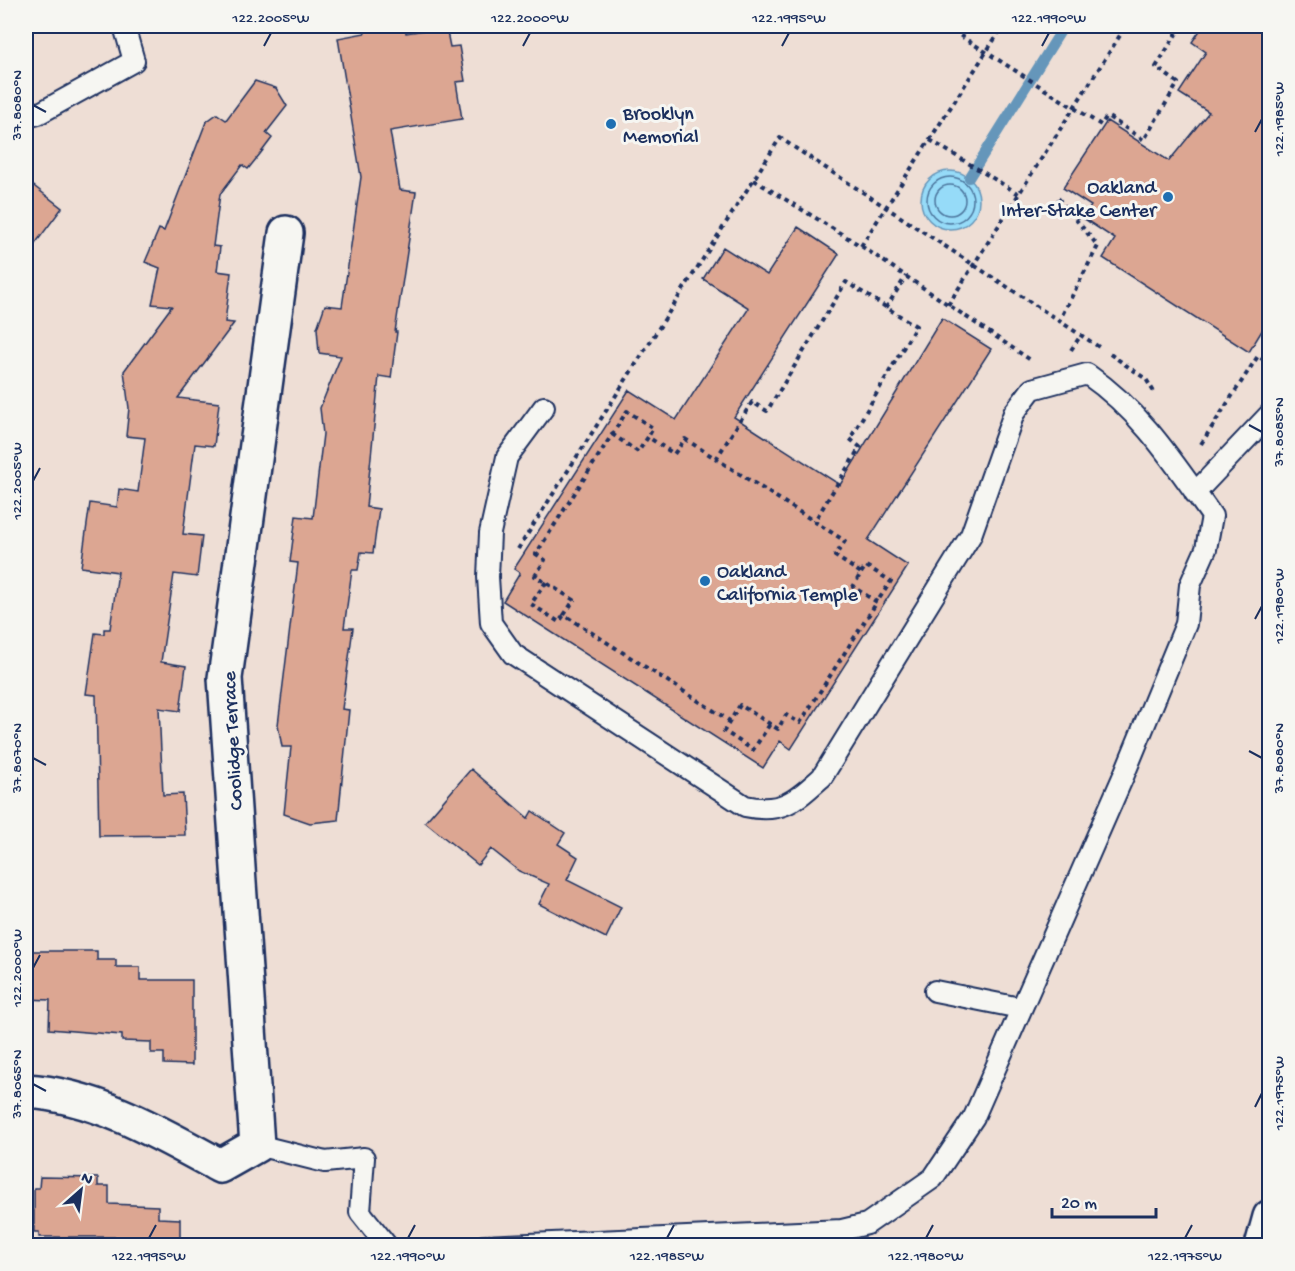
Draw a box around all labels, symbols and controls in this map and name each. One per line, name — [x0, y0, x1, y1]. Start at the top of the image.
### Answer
text: 122.2005°W — [231, 10, 310, 28]
text: 122.2000°W — [490, 10, 569, 28]
text: 122.1995°W — [751, 10, 826, 28]
text: 122.1990°W — [1011, 10, 1087, 28]
text: 37.8080°N — [9, 70, 27, 141]
text: 122.1985°W — [1271, 81, 1289, 157]
place label: Brooklyn Memorial — [622, 104, 699, 150]
marker: Brooklyn Memorial — [604, 117, 618, 131]
place label: Oakland Inter-Stake Center — [1001, 178, 1158, 224]
marker: Oakland Inter-Stake Center — [1161, 190, 1175, 204]
text: 37.8085°N — [1271, 397, 1289, 468]
text: 122.2005°W — [9, 442, 27, 521]
place label: Oakland California Temple — [717, 562, 858, 608]
text: 122.1980°W — [1271, 568, 1289, 645]
marker: Oakland California Temple — [698, 574, 712, 588]
street label: Coolidge Terrace — [219, 670, 250, 811]
text: 37.8070°N — [9, 723, 27, 794]
text: 37.8080°N — [1271, 723, 1289, 794]
text: 122.2000°W — [9, 929, 27, 1008]
text: 37.8065°N — [9, 1049, 27, 1120]
text: 122.1975°W — [1271, 1056, 1289, 1131]
north arrow — [51, 1160, 111, 1220]
text: N — [77, 1169, 96, 1191]
scale bar — [1052, 1181, 1156, 1219]
text: 20 m — [1061, 1194, 1097, 1215]
text: 122.1995°W — [111, 1248, 186, 1266]
text: 122.1990°W — [370, 1248, 446, 1266]
text: 122.1985°W — [629, 1248, 705, 1266]
text: 122.1980°W — [887, 1248, 964, 1266]
text: 122.1975°W — [1147, 1248, 1222, 1266]

